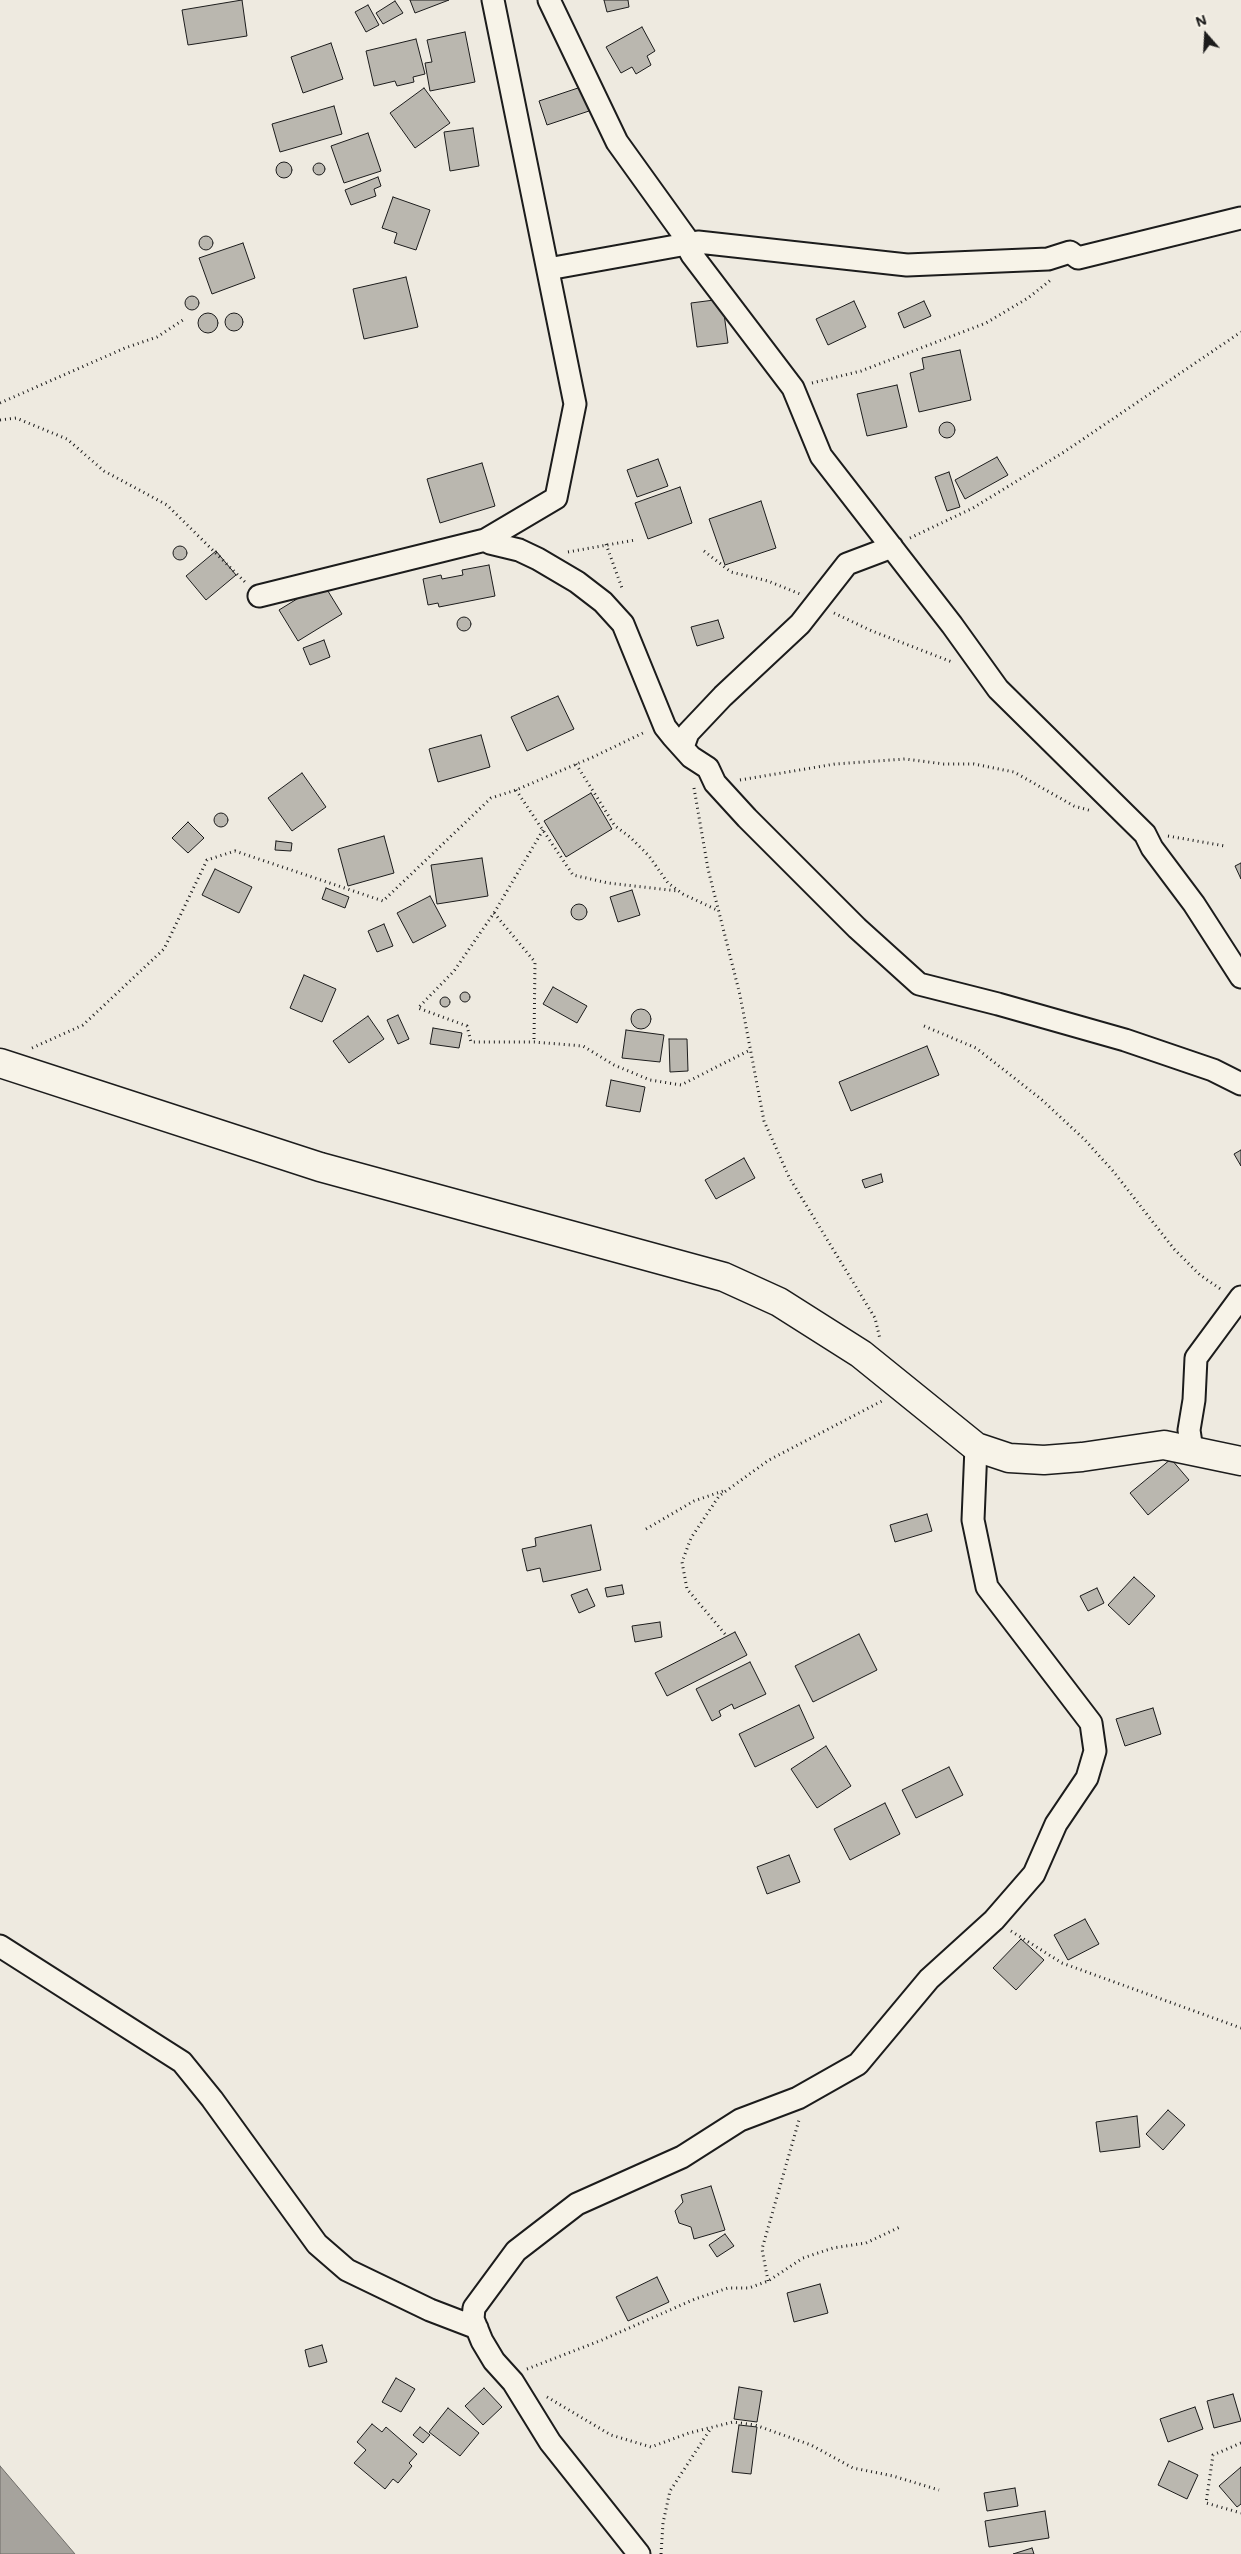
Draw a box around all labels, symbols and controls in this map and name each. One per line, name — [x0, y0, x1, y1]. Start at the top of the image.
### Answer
north arrow — [1181, 10, 1231, 60]
text: N — [1193, 10, 1209, 31]

